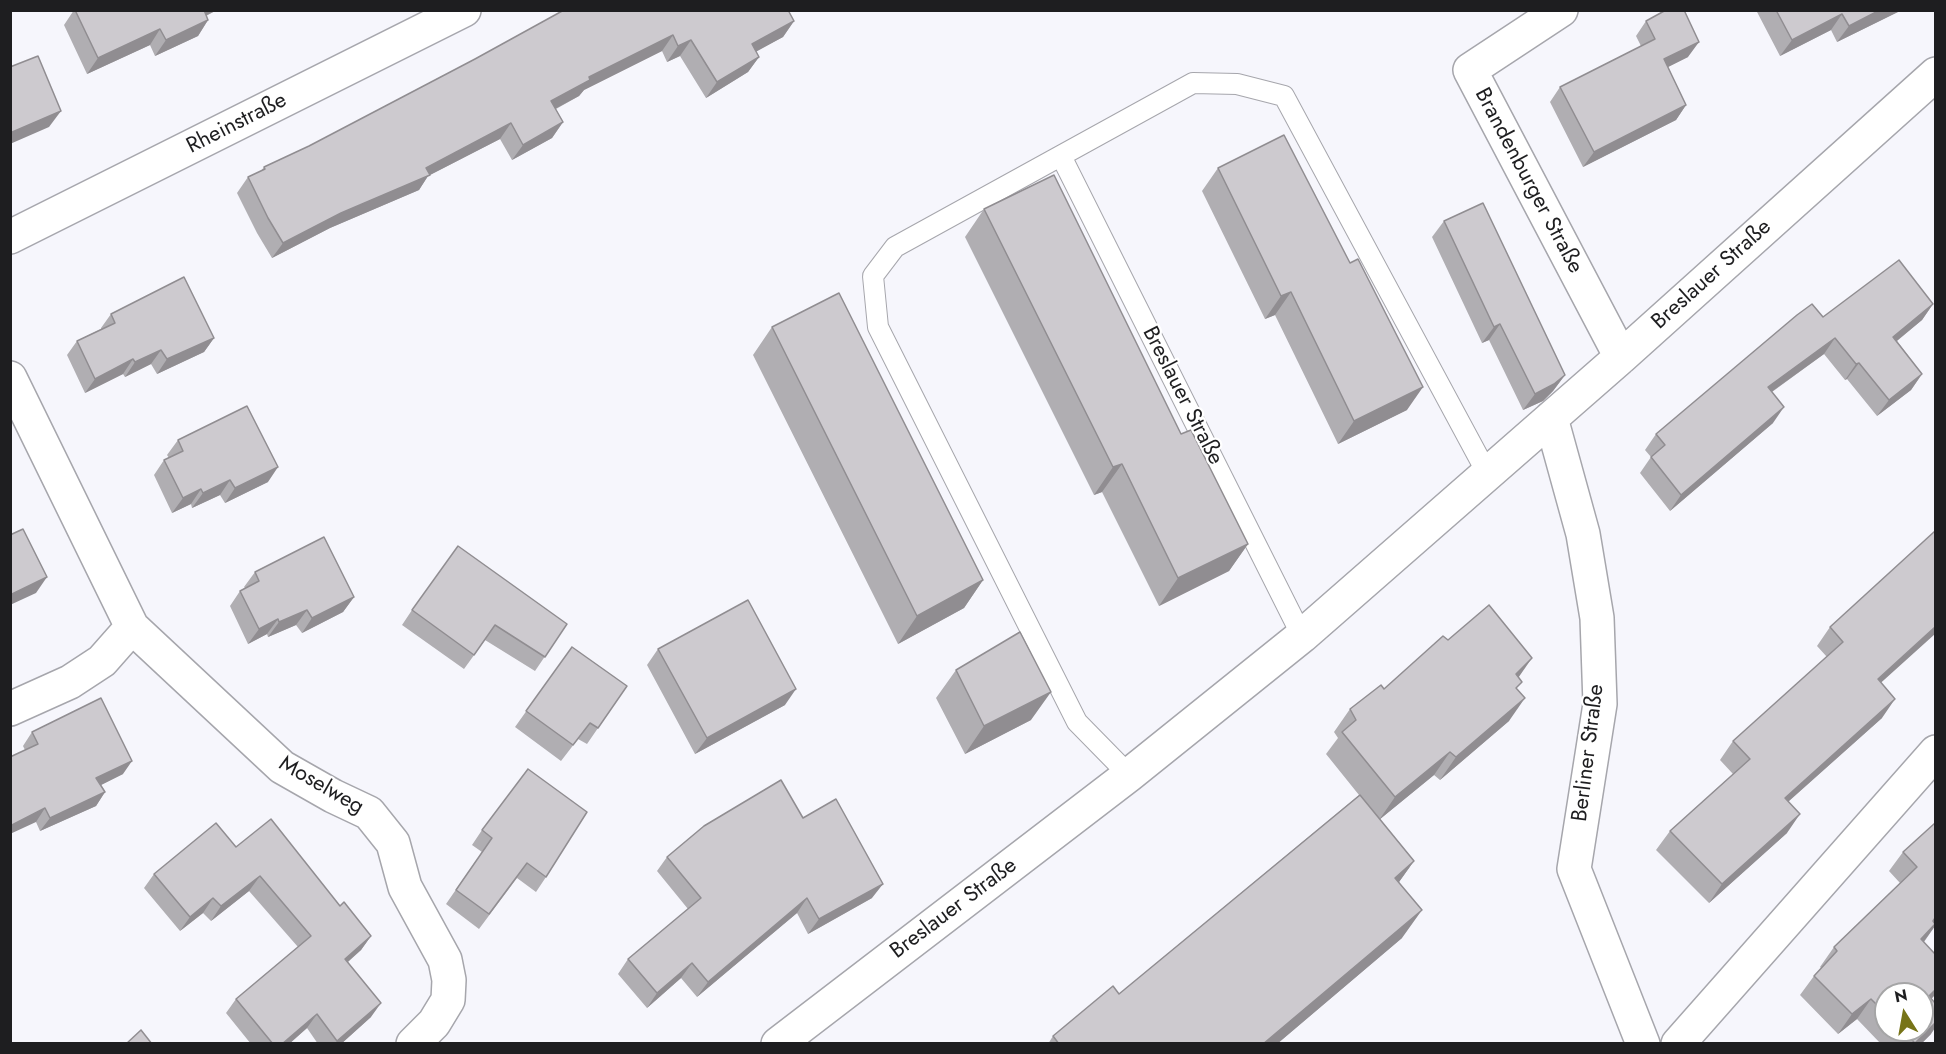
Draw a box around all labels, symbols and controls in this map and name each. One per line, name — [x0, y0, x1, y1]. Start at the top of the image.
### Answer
street label: Brandenburger Straße — [1468, 84, 1588, 278]
street label: Rheinstraße — [183, 88, 291, 160]
street label: Breslauer Straße — [1647, 214, 1777, 336]
street label: Breslauer Straße — [1136, 322, 1228, 470]
street label: Berliner Straße — [1567, 683, 1611, 823]
street label: Moselweg — [274, 751, 368, 821]
street label: Breslauer Straße — [886, 853, 1022, 965]
north arrow — [1874, 982, 1934, 1042]
text: N — [1892, 983, 1909, 1008]

